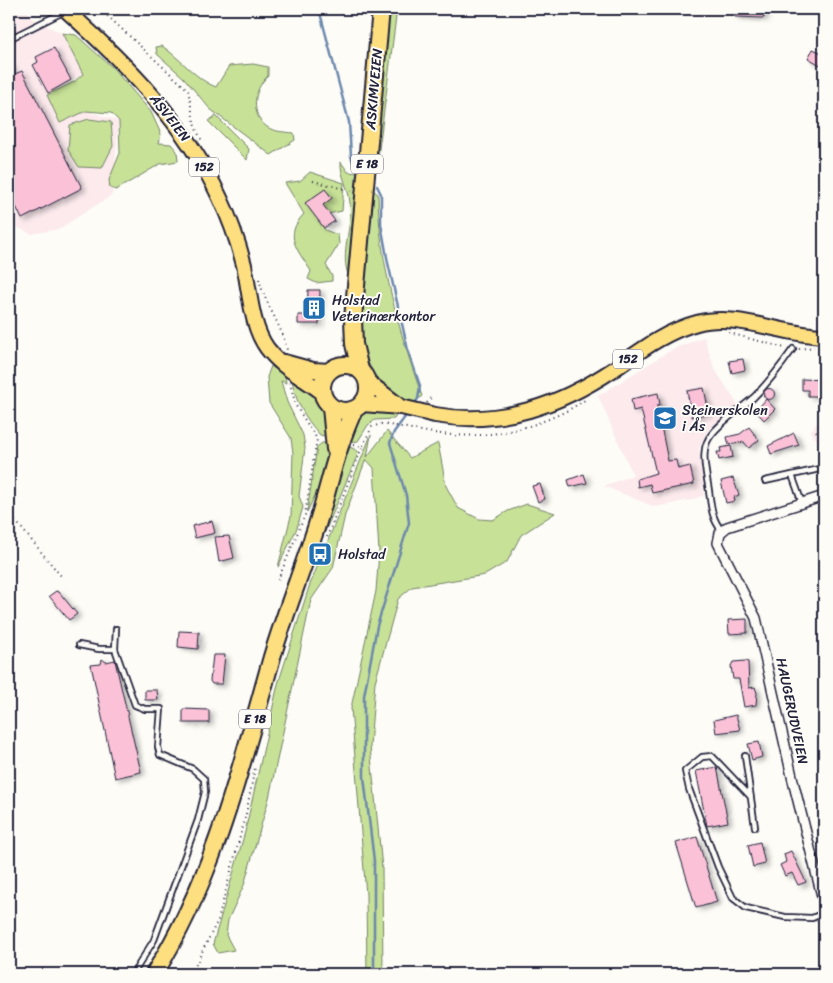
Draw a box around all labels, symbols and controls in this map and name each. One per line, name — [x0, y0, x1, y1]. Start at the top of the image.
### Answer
street label: ASKIMVEIEN — [358, 47, 390, 132]
street label: ÅSVEIEN — [142, 87, 197, 148]
road number: E 18 — [351, 154, 383, 173]
road number: 152 — [189, 158, 219, 176]
place label: Holstad Veterinærkontor — [332, 288, 436, 329]
building icon: Holstad Veterinærkontor — [301, 295, 327, 321]
road number: 152 — [613, 349, 643, 368]
place label: Steinerskolen i Ås — [682, 398, 768, 439]
school or university icon: Steinerskolen i Ås — [652, 405, 678, 431]
bus stop icon: Holstad — [307, 541, 333, 567]
place label: Holstad — [338, 542, 387, 567]
street label: HAUGERUDVEIEN — [768, 655, 816, 767]
road number: E 18 — [239, 710, 271, 729]

